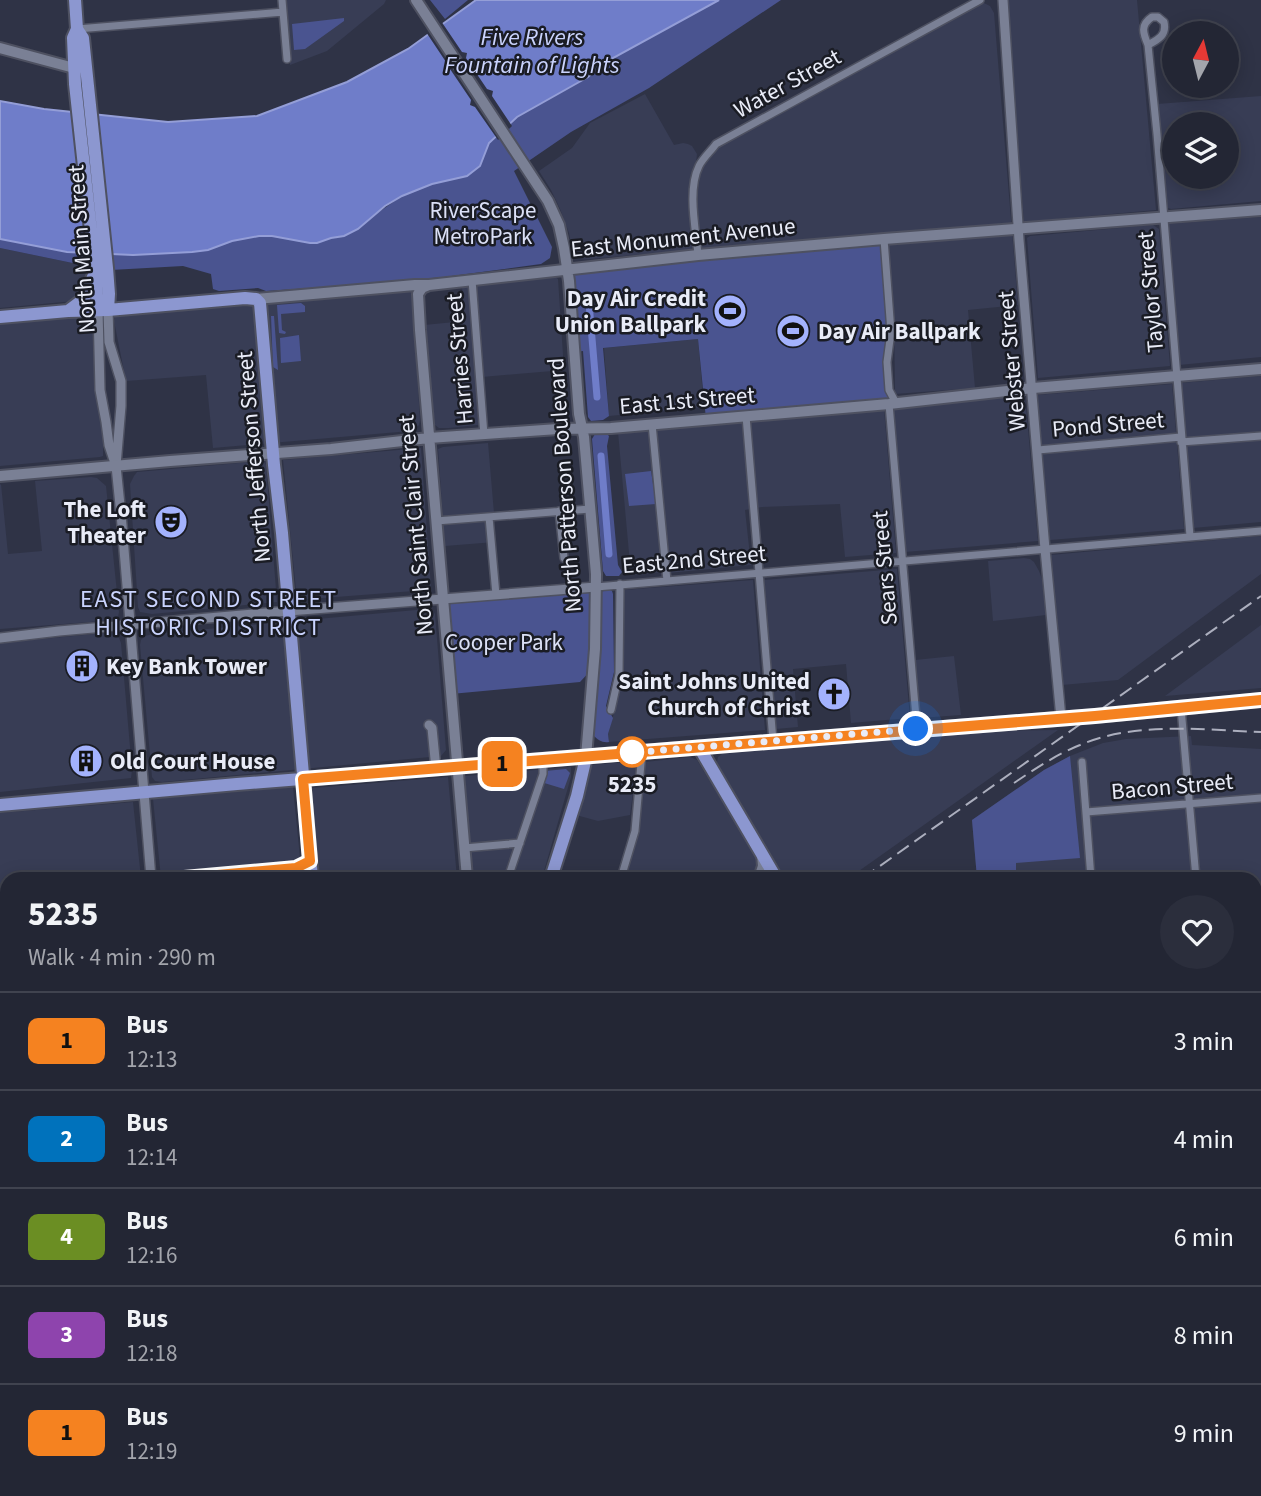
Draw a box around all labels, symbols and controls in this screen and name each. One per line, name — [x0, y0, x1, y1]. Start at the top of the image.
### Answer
water label: Five Rivers Fountain of Lights — [444, 20, 620, 83]
north arrow — [1162, 21, 1239, 98]
map controls — [1162, 21, 1239, 189]
street label: Water Street — [728, 40, 847, 126]
button: layers — [1162, 112, 1239, 189]
street label: North Main Street — [59, 163, 104, 334]
park label: RiverScape MetroPark — [429, 194, 537, 253]
street label: East Monument Avenue — [569, 209, 797, 266]
street label: Taylor Street — [1129, 230, 1172, 354]
place label: Day Air Credit Union Ballpark — [555, 282, 706, 341]
street label: Webster Street — [989, 289, 1034, 432]
street label: Harries Street — [437, 292, 482, 426]
sports icon: Day Air Credit Union Ballpark — [711, 292, 749, 330]
sports icon: Day Air Ballpark — [774, 312, 812, 350]
place label: Day Air Ballpark — [818, 315, 981, 348]
street label: North Jefferson Street — [228, 350, 279, 564]
street label: North Patterson Boulevard — [539, 357, 590, 613]
street label: East 1st Street — [618, 378, 756, 423]
street label: Pond Street — [1051, 403, 1166, 446]
street label: North Saint Clair Street — [389, 413, 442, 637]
place label: The Loft Theater — [64, 493, 147, 552]
theatre icon: The Loft Theater — [152, 503, 190, 541]
street label: Sears Street — [863, 509, 906, 627]
street label: East 2nd Street — [621, 537, 768, 582]
district label: EAST SECOND STREET HISTORIC DISTRICT — [80, 582, 338, 645]
park label: Cooper Park — [445, 626, 564, 659]
building icon: Key Bank Tower — [63, 647, 101, 685]
place label: Key Bank Tower — [106, 650, 268, 683]
place label: Saint Johns United Church of Christ — [618, 665, 810, 724]
church icon: Saint Johns United Church of Christ — [815, 675, 853, 713]
your location — [898, 711, 933, 746]
marker: 5235 — [617, 737, 647, 767]
line badge: 1 — [479, 741, 525, 787]
building icon: Old Court House — [67, 742, 105, 780]
place label: Old Court House — [110, 745, 275, 778]
text: 1 — [496, 746, 508, 781]
street label: Bacon Street — [1110, 765, 1235, 808]
place label: 5235 — [608, 768, 656, 801]
text: 5235 — [28, 891, 99, 938]
button: heart — [1160, 895, 1234, 969]
text: Walk · 4 min · 290 m — [28, 941, 216, 974]
text: Bus — [126, 1006, 168, 1043]
text: 1 — [60, 1023, 73, 1058]
text: 3 min — [1174, 1023, 1234, 1060]
text: 12:13 — [126, 1043, 177, 1076]
text: Bus — [126, 1104, 168, 1141]
text: 2 — [60, 1121, 73, 1156]
text: 4 min — [1174, 1121, 1234, 1158]
text: 12:14 — [126, 1141, 177, 1174]
text: Bus — [126, 1202, 168, 1239]
text: 4 — [60, 1219, 73, 1254]
text: 6 min — [1174, 1219, 1234, 1256]
text: 12:16 — [126, 1239, 177, 1272]
text: Bus — [126, 1300, 168, 1337]
text: 3 — [60, 1317, 73, 1352]
text: 8 min — [1174, 1317, 1234, 1354]
text: 12:18 — [126, 1337, 177, 1370]
text: Bus — [126, 1398, 168, 1435]
text: 1 — [60, 1415, 73, 1450]
text: 9 min — [1174, 1415, 1234, 1452]
text: 12:19 — [126, 1435, 177, 1468]

